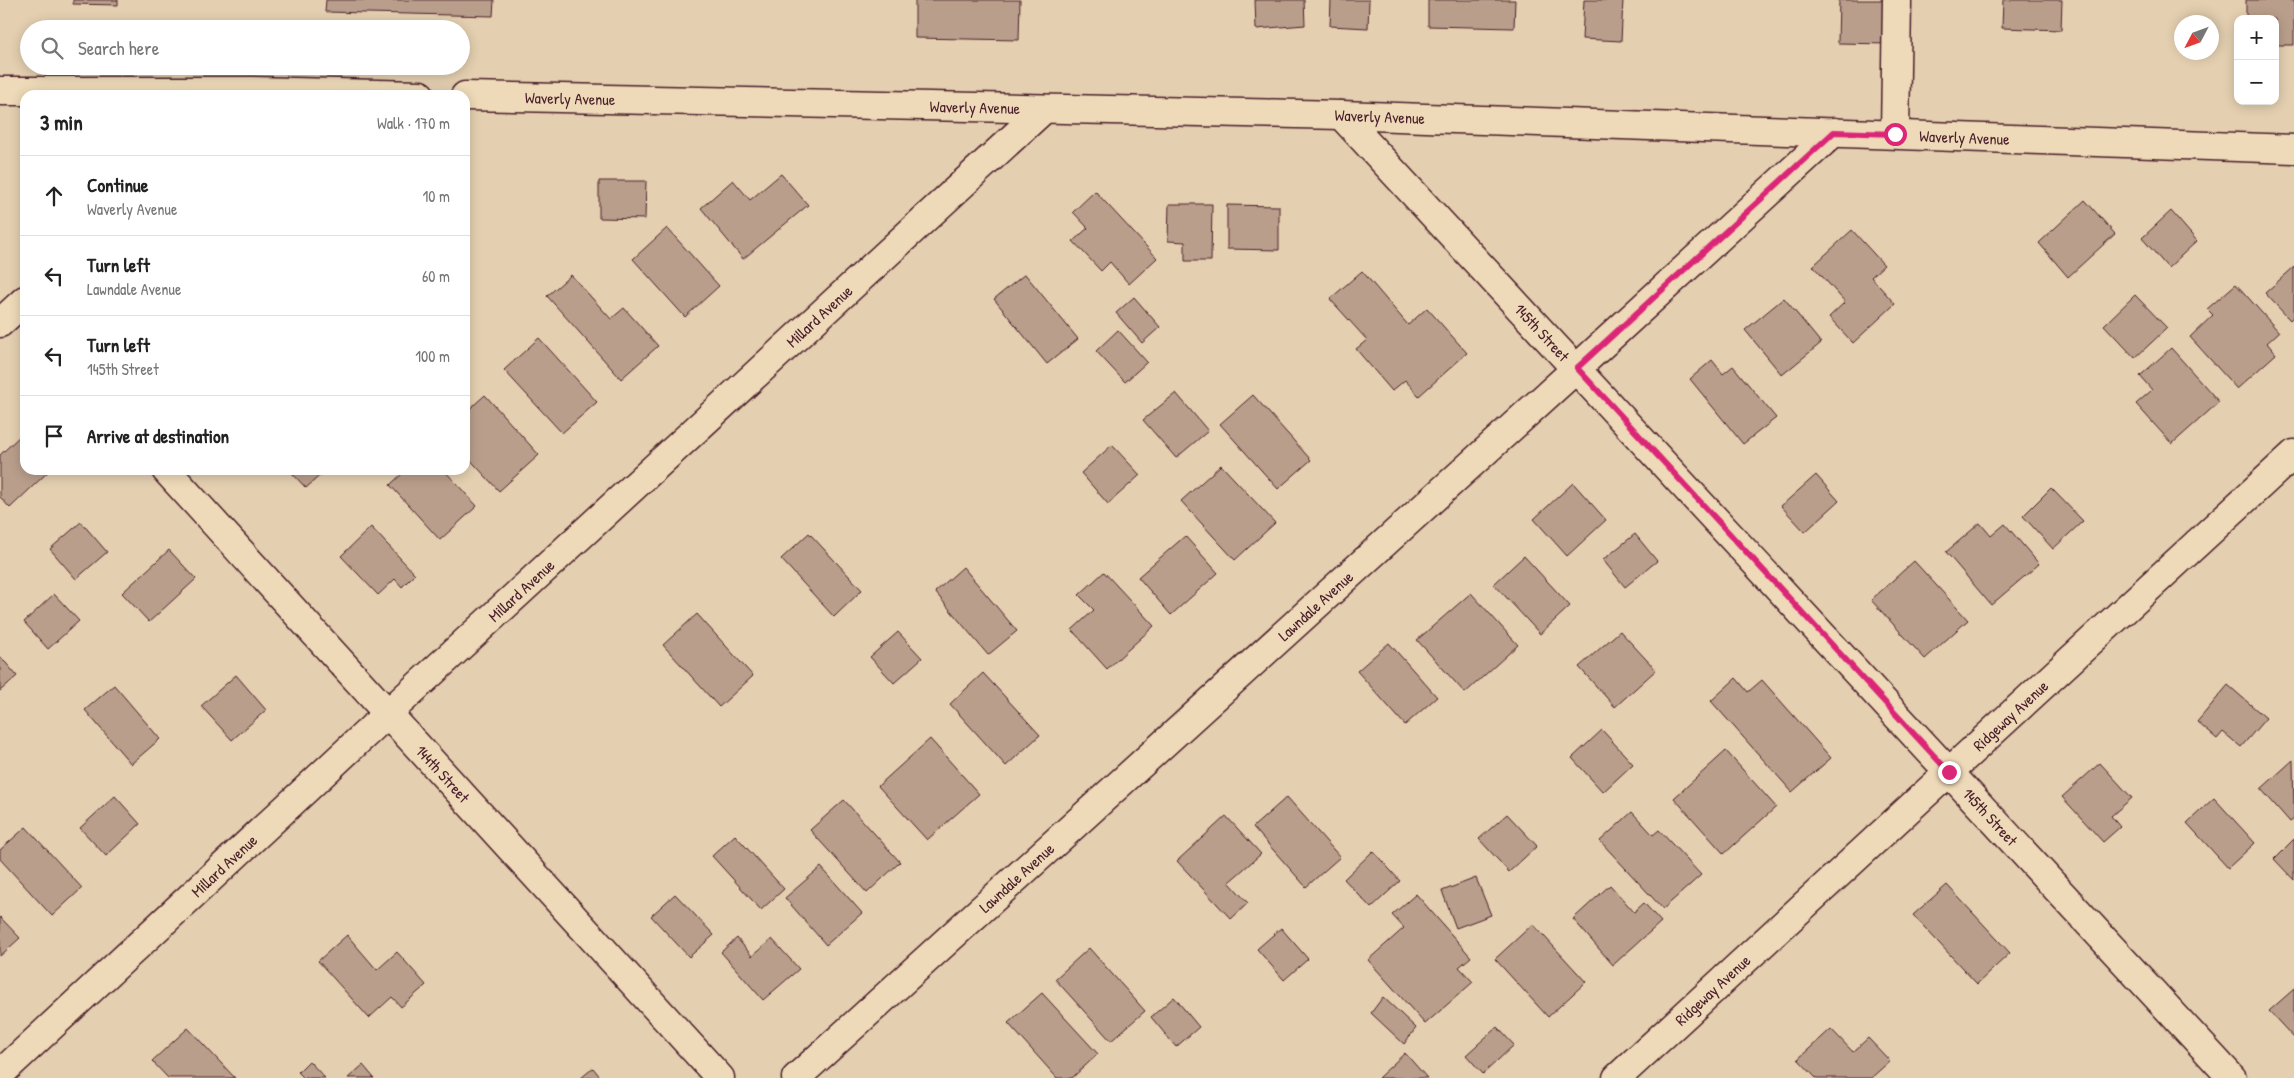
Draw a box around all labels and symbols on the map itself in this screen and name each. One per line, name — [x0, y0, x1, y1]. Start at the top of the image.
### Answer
north arrow — [2174, 15, 2219, 60]
street label: Waverly Avenue — [525, 86, 616, 110]
street label: Waverly Avenue — [929, 95, 1021, 119]
street label: Waverly Avenue — [1334, 104, 1426, 129]
route start — [1884, 123, 1907, 146]
street label: Waverly Avenue — [1919, 125, 2011, 150]
street label: Millard Avenue — [781, 279, 858, 352]
street label: 145th Street — [1510, 298, 1575, 366]
street label: Millard Avenue — [483, 554, 560, 627]
street label: Lawndale Avenue — [1273, 565, 1358, 646]
street label: Ridgeway Avenue — [1968, 675, 2053, 756]
street label: 144th Street — [411, 740, 475, 808]
route end — [1938, 761, 1961, 784]
street label: 145th Street — [1958, 783, 2023, 851]
street label: Millard Avenue — [186, 829, 262, 902]
street label: Lawndale Avenue — [974, 837, 1059, 917]
street label: Ridgeway Avenue — [1670, 949, 1756, 1030]

